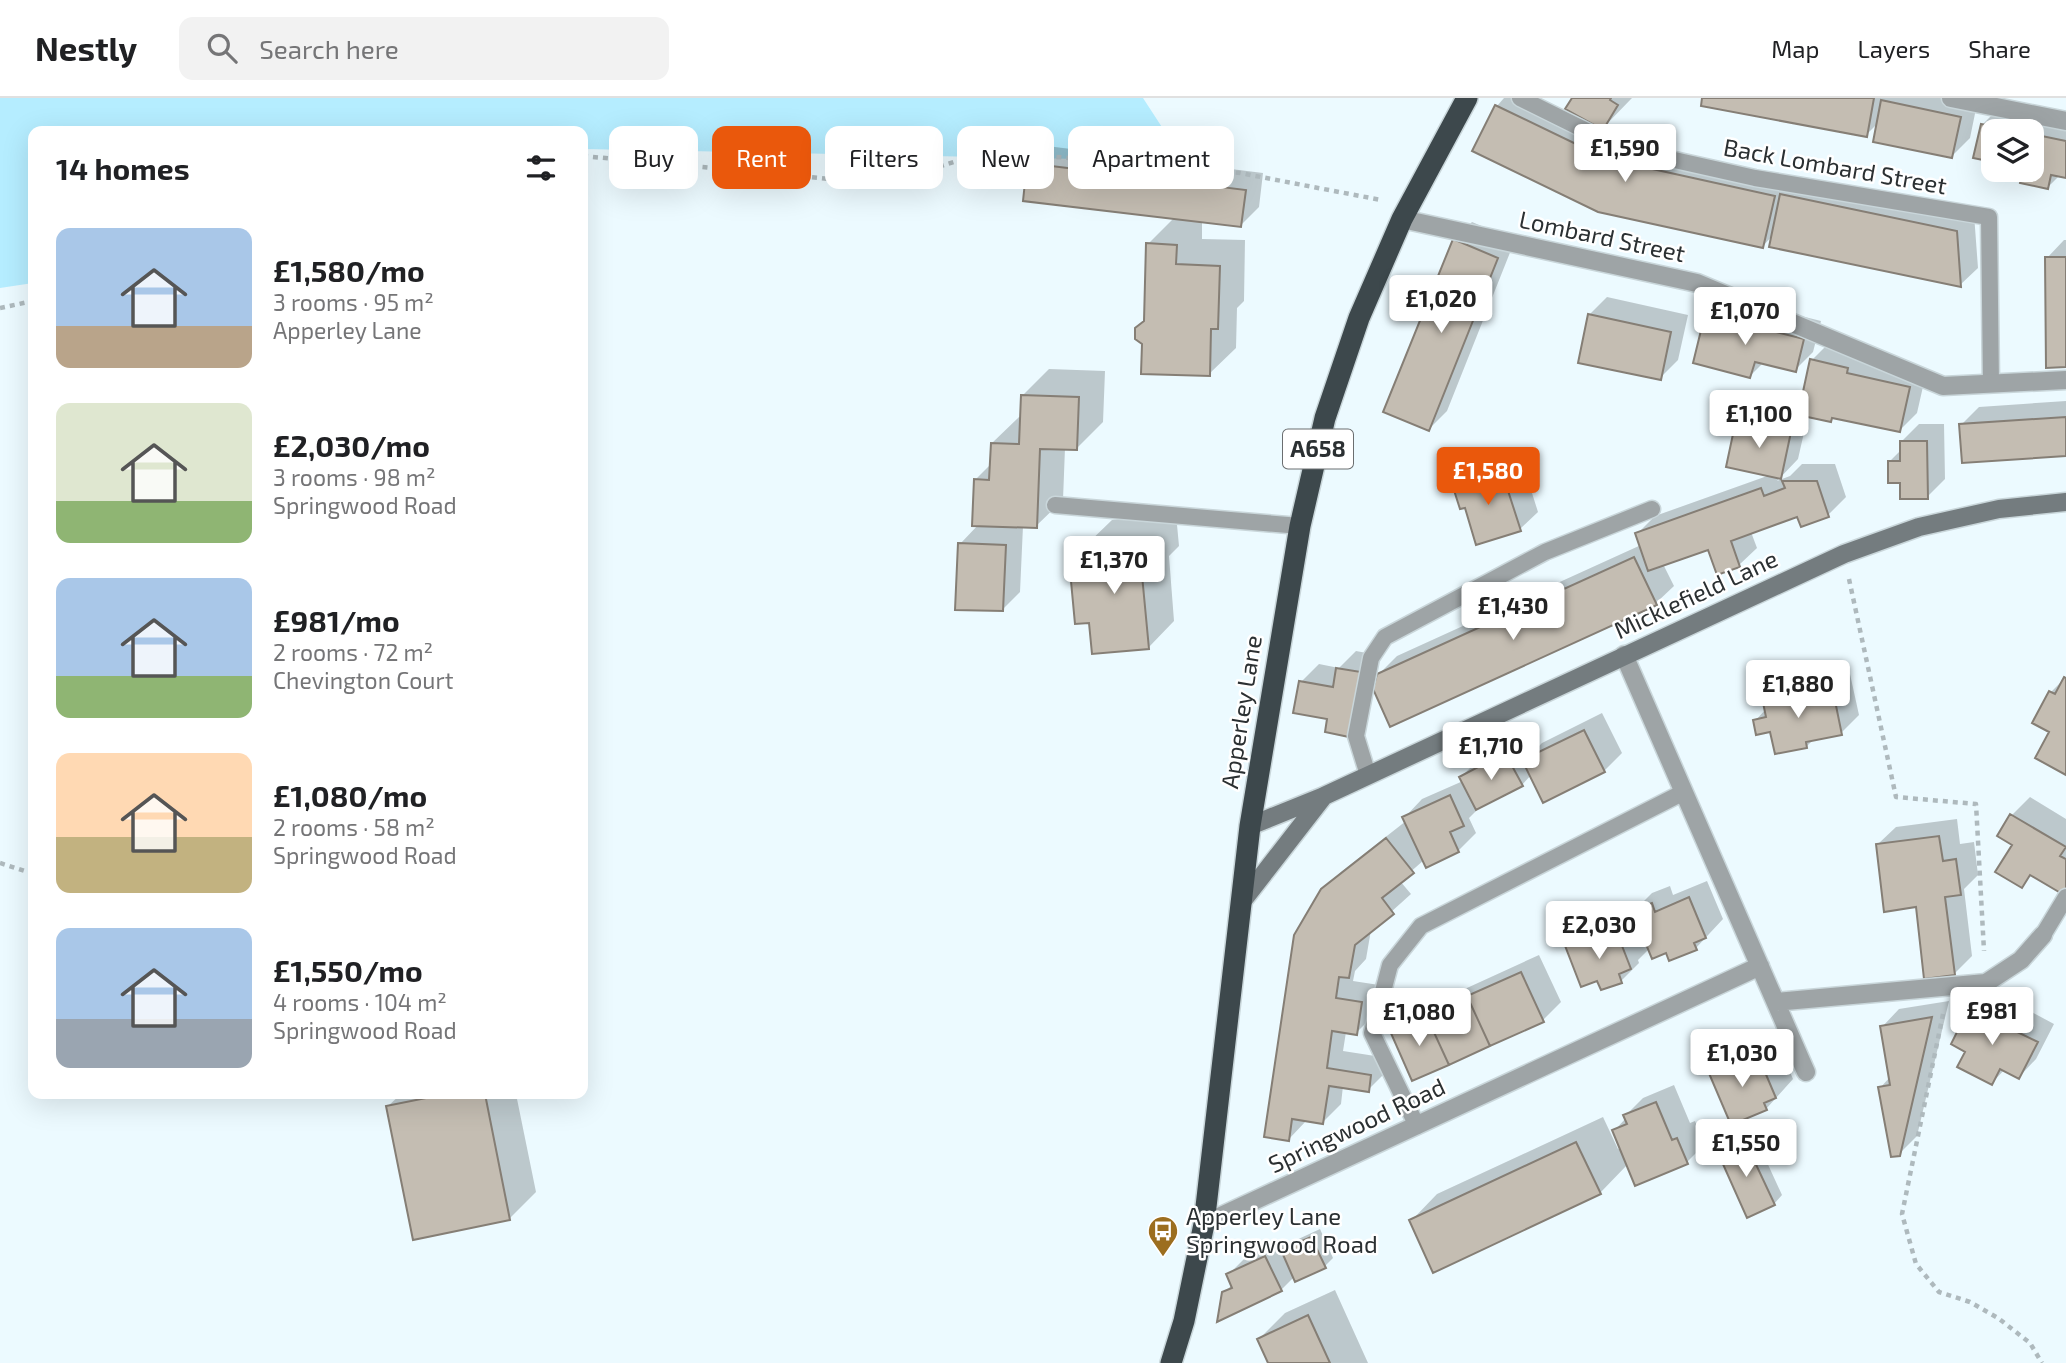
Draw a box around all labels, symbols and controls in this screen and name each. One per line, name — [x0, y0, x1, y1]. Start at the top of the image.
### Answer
search box — [179, 17, 669, 80]
text: Nestly — [35, 28, 137, 68]
icon: search — [203, 29, 241, 67]
text: Search here — [259, 33, 399, 64]
text: Map — [1771, 34, 1819, 63]
text: Layers — [1857, 34, 1930, 63]
text: Share — [1968, 34, 2031, 63]
map controls — [1981, 119, 2044, 182]
button: layers — [1981, 119, 2044, 182]
pin: £1,590 — [1568, 125, 1682, 184]
chip: Buy — [609, 126, 698, 189]
chip: Rent — [712, 126, 811, 189]
chip: Filters — [825, 126, 943, 189]
chip: New — [957, 126, 1054, 189]
chip: Apartment — [1068, 126, 1234, 189]
street label: Back Lombard Street — [1721, 132, 1949, 199]
text: £1,590 — [1590, 133, 1660, 161]
icon: filters — [522, 149, 560, 187]
text: 14 homes — [56, 150, 190, 186]
street label: Lombard Street — [1517, 204, 1688, 267]
text: £1,580/mo — [273, 252, 425, 288]
icon: home — [112, 256, 196, 340]
pin: £1,020 — [1384, 275, 1498, 335]
text: £1,020 — [1405, 284, 1477, 312]
text: 3 rooms · 95 m² — [273, 288, 434, 316]
pin: £1,070 — [1688, 288, 1802, 347]
text: £1,070 — [1710, 296, 1780, 324]
text: Apperley Lane — [273, 316, 422, 344]
pin: £1,100 — [1702, 390, 1816, 450]
text: £1,100 — [1726, 399, 1792, 427]
text: £2,030/mo — [273, 427, 430, 463]
road number: A658 — [1283, 430, 1353, 468]
icon: home — [112, 431, 196, 515]
pin: £1,580 — [1431, 448, 1545, 507]
text: £1,580 — [1453, 456, 1523, 484]
text: 3 rooms · 98 m² — [273, 463, 435, 491]
text: Springwood Road — [273, 491, 457, 519]
pin: £1,370 — [1057, 536, 1171, 596]
street label: Micklefield Lane — [1609, 543, 1782, 644]
text: £1,370 — [1080, 545, 1148, 573]
pin: £1,430 — [1456, 582, 1570, 642]
text: £1,430 — [1477, 591, 1549, 619]
text: £981/mo — [273, 602, 400, 638]
icon: home — [112, 606, 196, 690]
street label: Apperley Lane — [1214, 633, 1267, 791]
text: 2 rooms · 72 m² — [273, 638, 433, 666]
pin: £1,880 — [1741, 660, 1855, 720]
text: Chevington Court — [273, 666, 453, 694]
text: £1,880 — [1762, 669, 1834, 697]
pin: £1,710 — [1434, 722, 1548, 782]
text: £1,710 — [1459, 731, 1523, 759]
text: £1,080/mo — [273, 777, 427, 813]
icon: home — [112, 781, 196, 865]
text: 2 rooms · 58 m² — [273, 813, 435, 841]
text: Springwood Road — [273, 841, 457, 869]
pin: £2,030 — [1542, 902, 1656, 961]
text: £2,030 — [1562, 910, 1636, 938]
text: £1,550/mo — [273, 952, 423, 988]
icon: home — [112, 956, 196, 1040]
text: 4 rooms · 104 m² — [273, 988, 447, 1016]
pin: £1,080 — [1362, 988, 1476, 1048]
pin: £981 — [1951, 988, 2033, 1047]
text: £981 — [1966, 996, 2018, 1024]
text: £1,080 — [1383, 997, 1455, 1025]
text: Springwood Road — [273, 1016, 457, 1044]
pin: £1,030 — [1685, 1030, 1799, 1089]
text: £1,030 — [1706, 1038, 1778, 1066]
street label: Springwood Road — [1263, 1071, 1449, 1178]
pin: £1,550 — [1689, 1119, 1803, 1179]
text: £1,550 — [1712, 1128, 1780, 1156]
place label: Apperley Lane Springwood Road — [1186, 1201, 1378, 1258]
bus stop icon: Apperley Lane Springwood Road — [1146, 1214, 1180, 1258]

